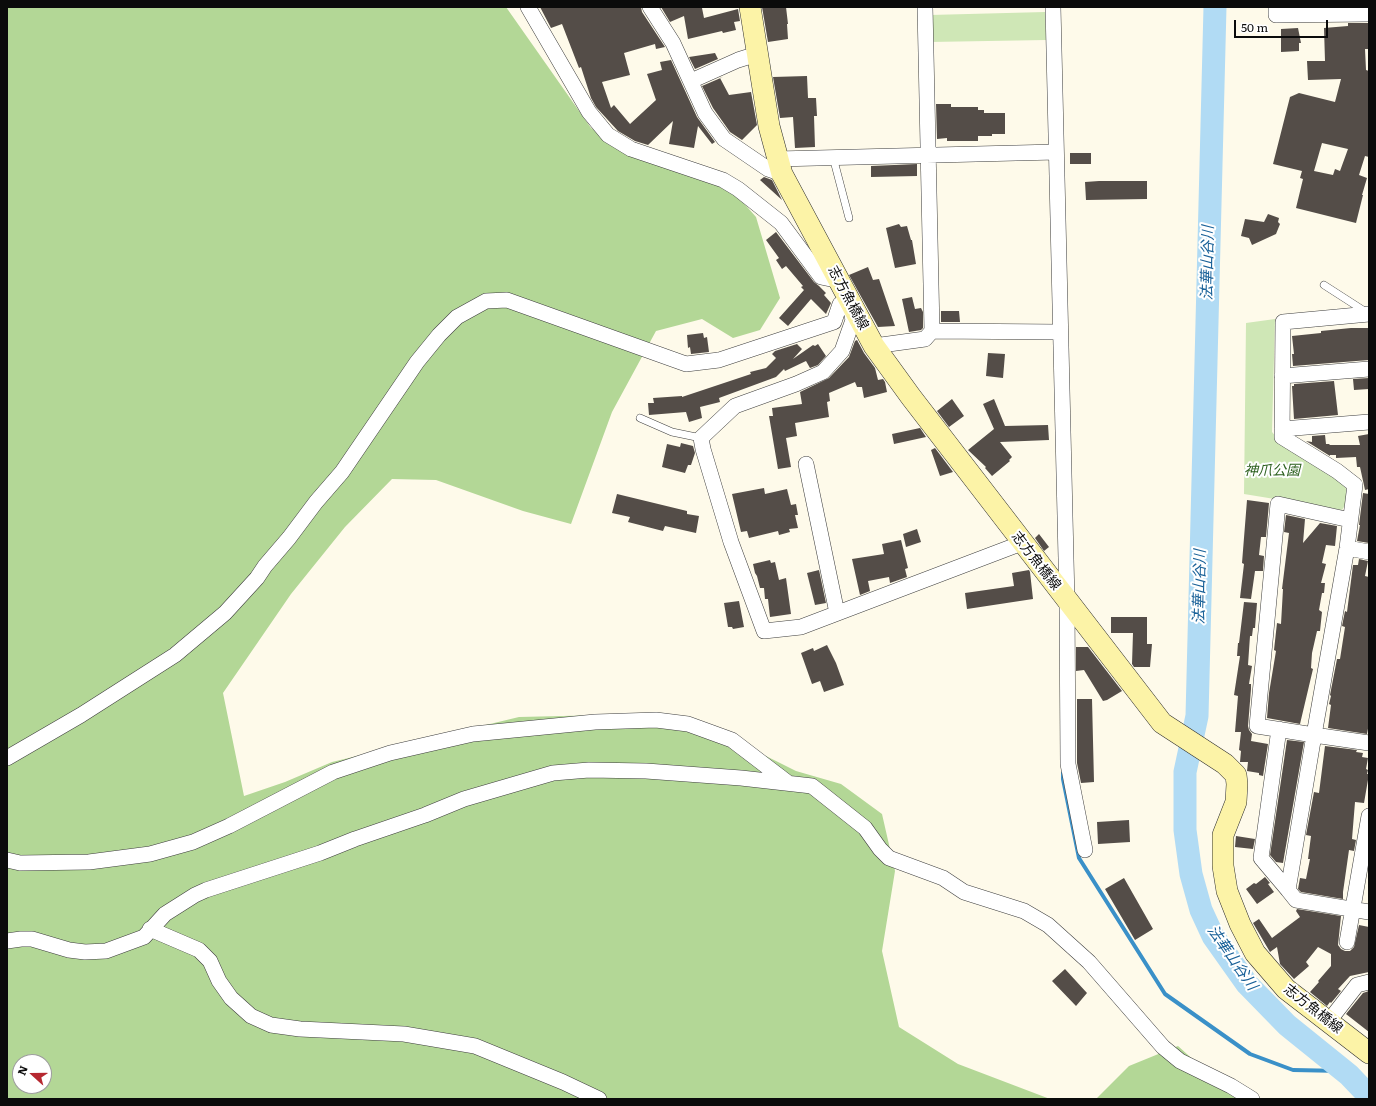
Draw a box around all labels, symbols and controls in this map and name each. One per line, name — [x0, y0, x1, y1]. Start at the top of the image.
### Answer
scale bar — [1236, 12, 1330, 38]
text: 50 m — [1241, 18, 1268, 36]
water label: 法華山谷川 — [1198, 225, 1218, 301]
street label: 志方魚橋線 — [824, 263, 872, 333]
park label: 神爪公園 — [1244, 463, 1300, 479]
street label: 志方魚橋線 — [1008, 528, 1064, 594]
water label: 法華山谷川 — [1190, 549, 1210, 625]
water label: 法華山谷川 — [1203, 922, 1261, 994]
street label: 志方魚橋線 — [1280, 981, 1346, 1037]
north arrow — [12, 1054, 52, 1094]
text: N — [13, 1063, 31, 1077]

